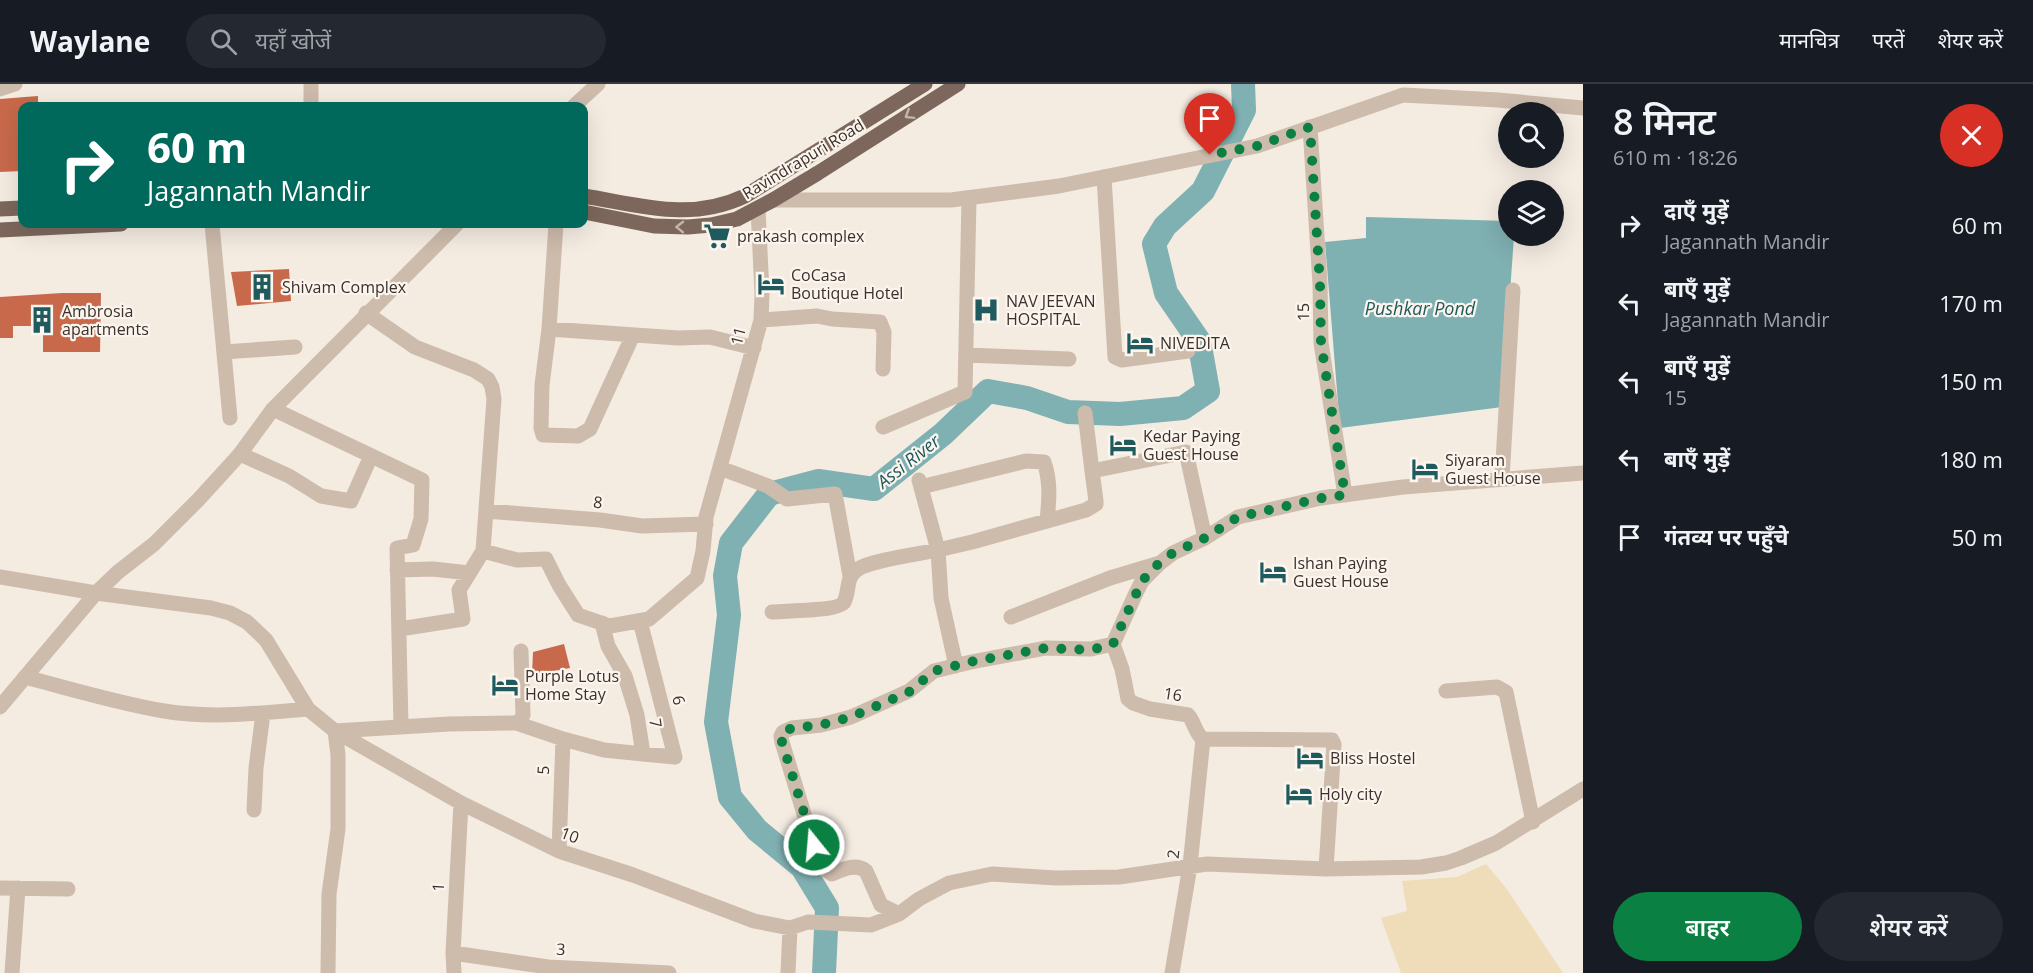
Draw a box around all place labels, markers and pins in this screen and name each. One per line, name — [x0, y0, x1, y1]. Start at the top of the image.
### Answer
pin — [1184, 93, 1235, 155]
supermarket icon: prakash complex — [702, 221, 732, 251]
place label: prakash complex — [737, 225, 865, 247]
place label: CoCasa Boutique Hotel — [791, 264, 903, 304]
hotel icon: CoCasa Boutique Hotel — [756, 269, 786, 299]
building icon: Shivam Complex — [247, 272, 277, 302]
place label: Shivam Complex — [282, 276, 407, 298]
place label: NAV JEEVAN HOSPITAL — [1006, 290, 1096, 330]
hospital icon: NAV JEEVAN HOSPITAL — [971, 295, 1001, 325]
place label: Ambrosia apartments — [62, 300, 149, 340]
building icon: Ambrosia apartments — [27, 305, 57, 335]
hotel icon: NIVEDITA — [1125, 328, 1155, 358]
place label: NIVEDITA — [1160, 332, 1231, 354]
place label: Kedar Paying Guest House — [1143, 425, 1241, 465]
hotel icon: Kedar Paying Guest House — [1108, 430, 1138, 460]
place label: Siyaram Guest House — [1445, 449, 1541, 489]
hotel icon: Siyaram Guest House — [1410, 454, 1440, 484]
place label: Ishan Paying Guest House — [1293, 552, 1389, 592]
hotel icon: Ishan Paying Guest House — [1258, 557, 1288, 587]
place label: Purple Lotus Home Stay — [525, 665, 619, 705]
hotel icon: Purple Lotus Home Stay — [490, 670, 520, 700]
hotel icon: Bliss Hostel — [1295, 743, 1325, 773]
place label: Bliss Hostel — [1330, 747, 1416, 769]
hotel icon: Holy city — [1284, 779, 1314, 809]
place label: Holy city — [1319, 783, 1383, 805]

